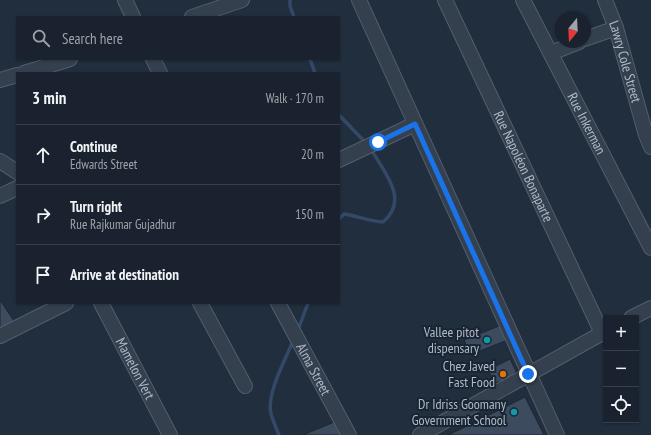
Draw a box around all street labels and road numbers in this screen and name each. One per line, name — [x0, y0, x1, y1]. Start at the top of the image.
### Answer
street label: Lawry Cole Street — [605, 18, 646, 105]
street label: Rue Inkerman — [563, 90, 610, 157]
street label: Rue Napoléon Bonaparte — [490, 108, 557, 225]
street label: Mamelon Vert — [112, 335, 159, 403]
street label: Alma Street — [292, 340, 335, 398]

